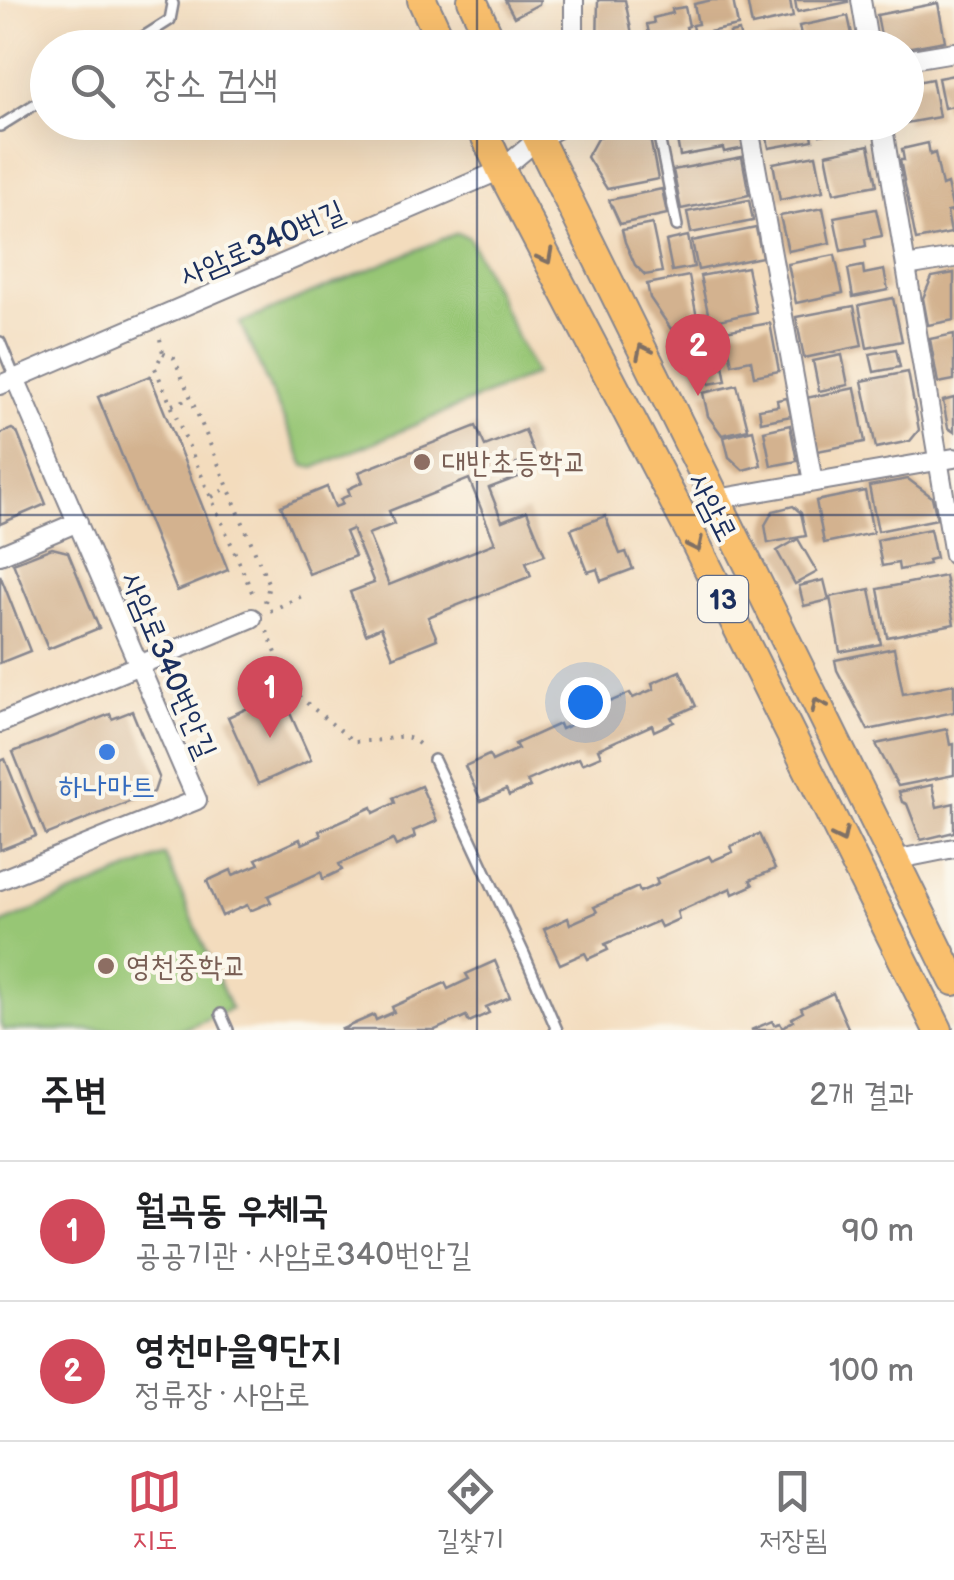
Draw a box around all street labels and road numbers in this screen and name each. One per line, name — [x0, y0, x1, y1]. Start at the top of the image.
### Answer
street label: 사암로340번길 — [175, 193, 350, 295]
street label: 사암로 — [680, 467, 745, 548]
street label: 사암로340번안길 — [113, 567, 224, 764]
road number: 13 — [698, 576, 748, 622]

